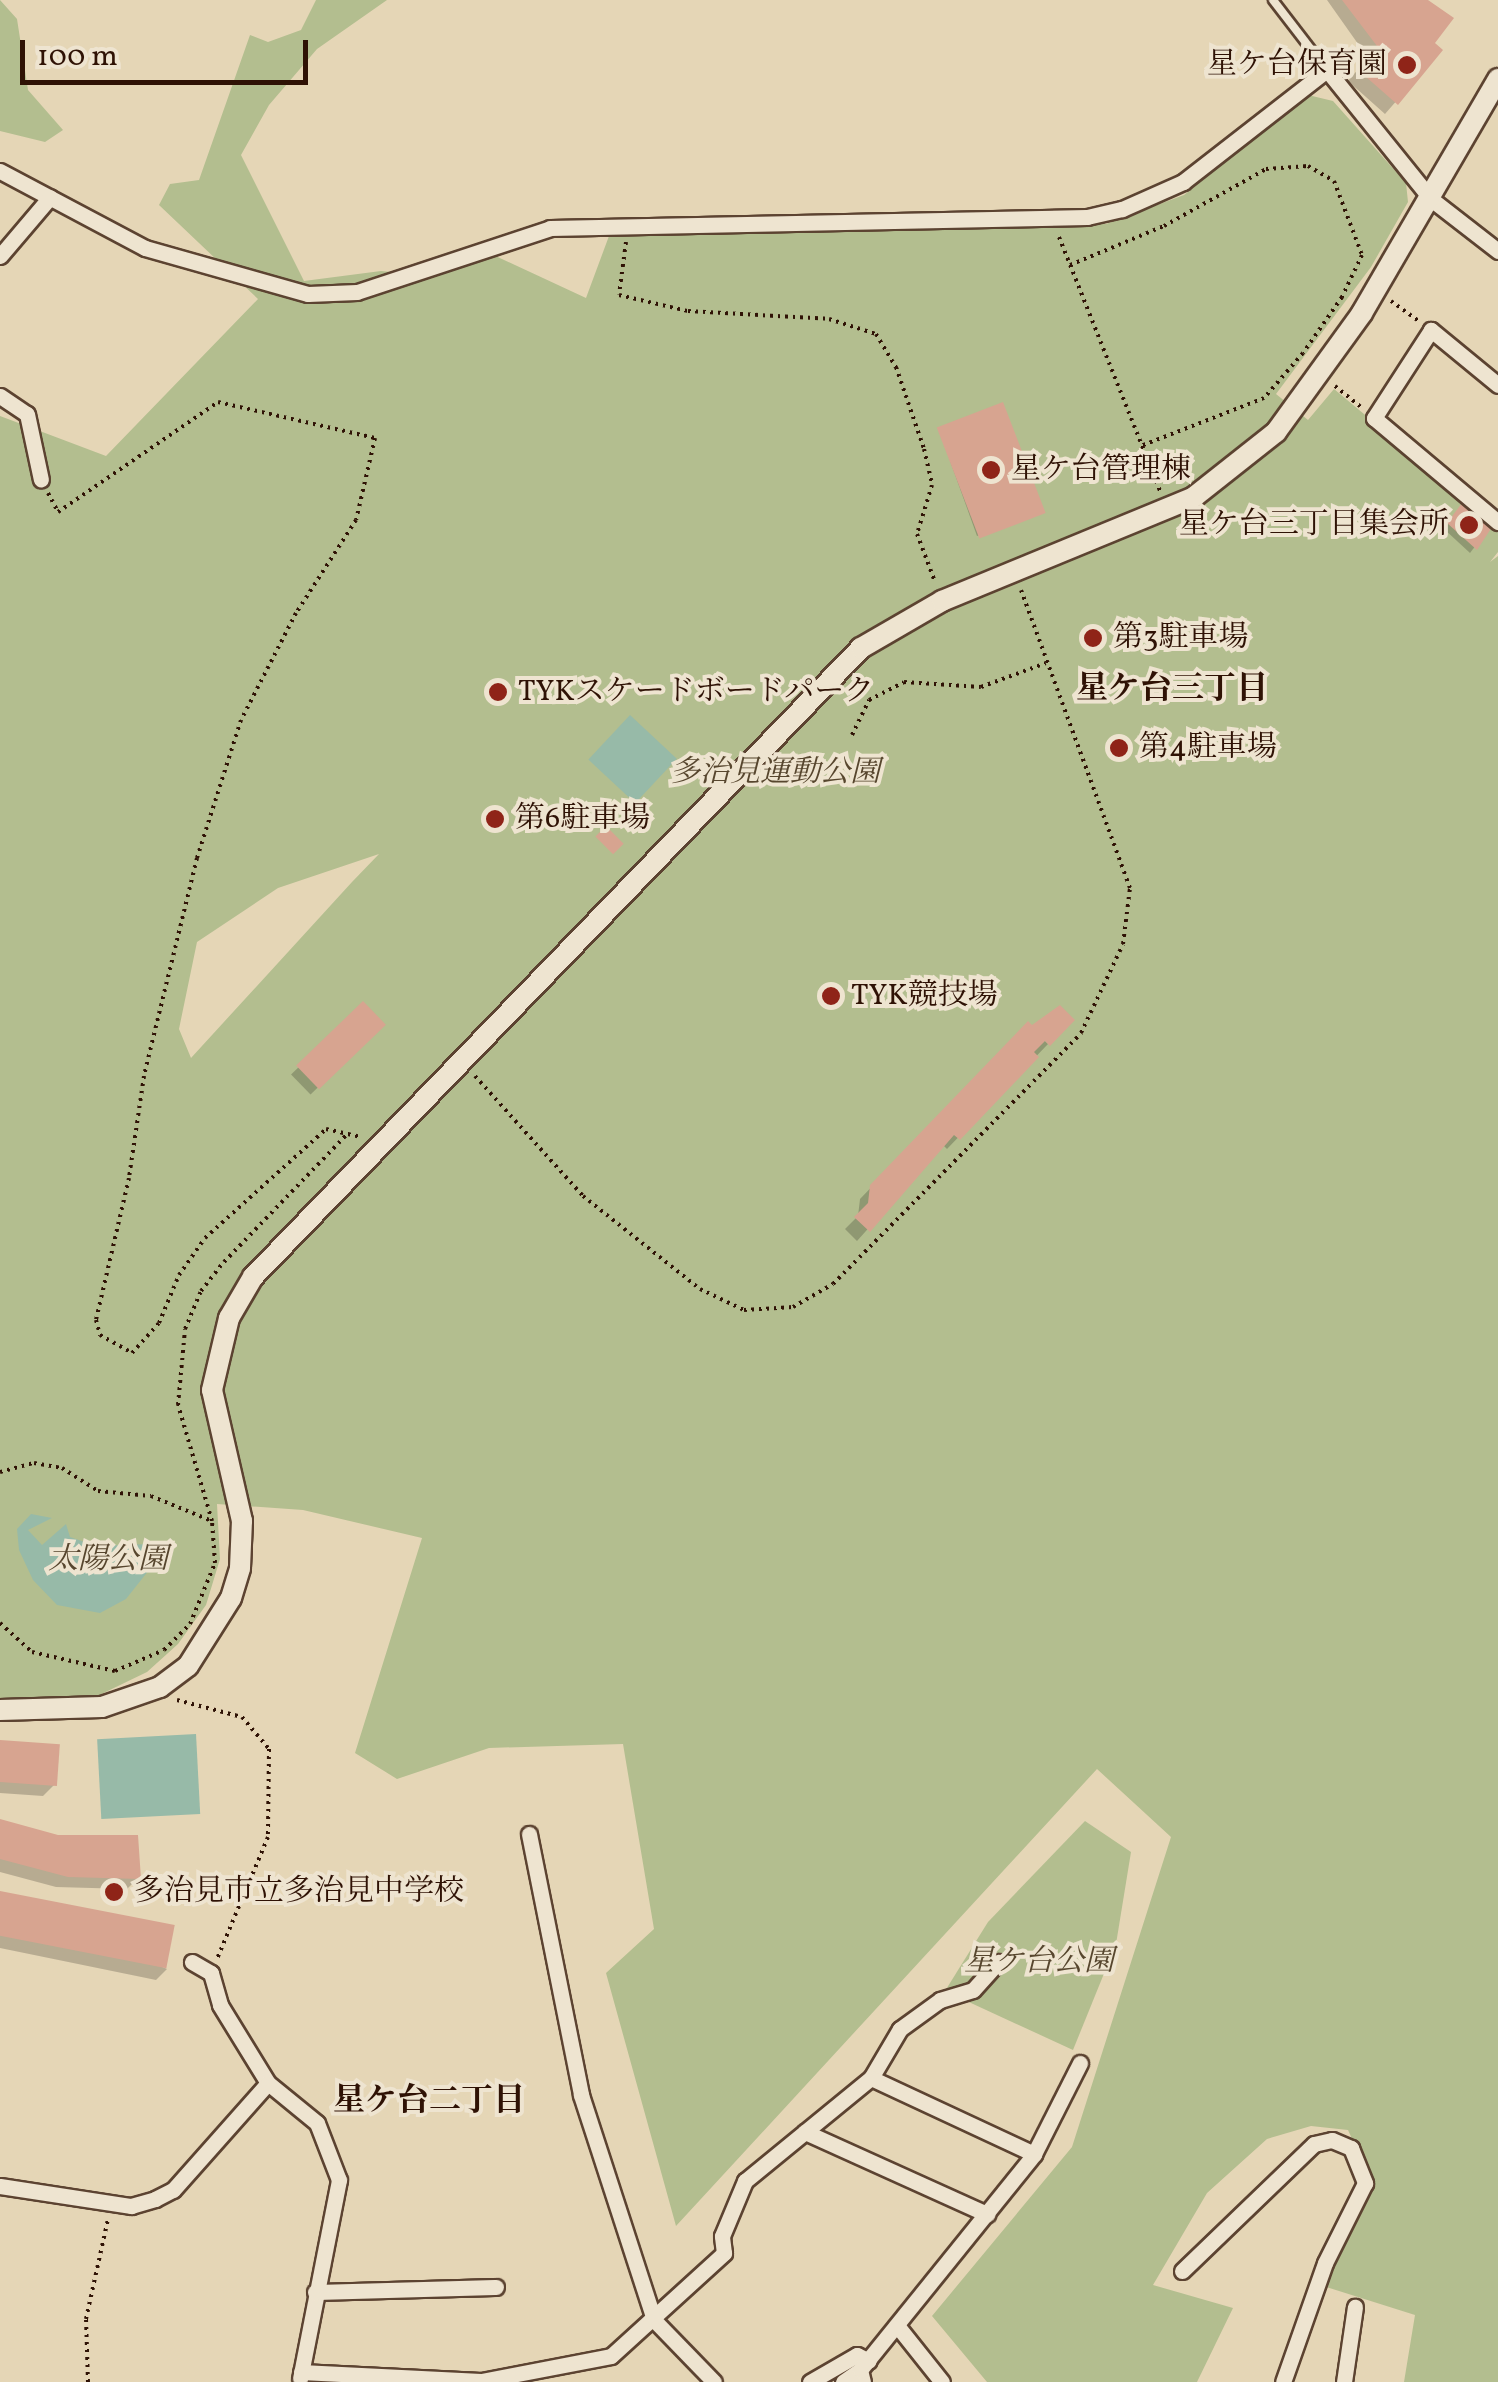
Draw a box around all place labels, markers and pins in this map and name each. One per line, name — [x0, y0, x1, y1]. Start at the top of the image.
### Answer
place label: 星ケ台保育園 — [1207, 47, 1387, 83]
marker: 星ケ台保育園 — [1396, 54, 1418, 76]
place label: 星ケ台管理棟 — [1011, 452, 1191, 488]
marker: 星ケ台管理棟 — [980, 459, 1002, 481]
place label: 星ケ台三丁目集会所 — [1179, 507, 1449, 543]
marker: 星ケ台三丁目集会所 — [1458, 514, 1480, 536]
place label: 第3駐車場 — [1113, 620, 1248, 656]
marker: 第3駐車場 — [1082, 627, 1104, 649]
place label: TYKスケードボードパーク — [518, 674, 875, 710]
marker: TYKスケードボードパーク — [487, 681, 509, 703]
place label: 第4駐車場 — [1139, 730, 1277, 766]
marker: 第4駐車場 — [1108, 737, 1130, 759]
place label: 第6駐車場 — [515, 801, 650, 837]
marker: 第6駐車場 — [484, 808, 506, 830]
place label: TYK競技場 — [851, 978, 998, 1014]
marker: TYK競技場 — [820, 985, 842, 1007]
place label: 多治見市立多治見中学校 — [134, 1874, 464, 1910]
marker: 多治見市立多治見中学校 — [103, 1881, 125, 1903]

